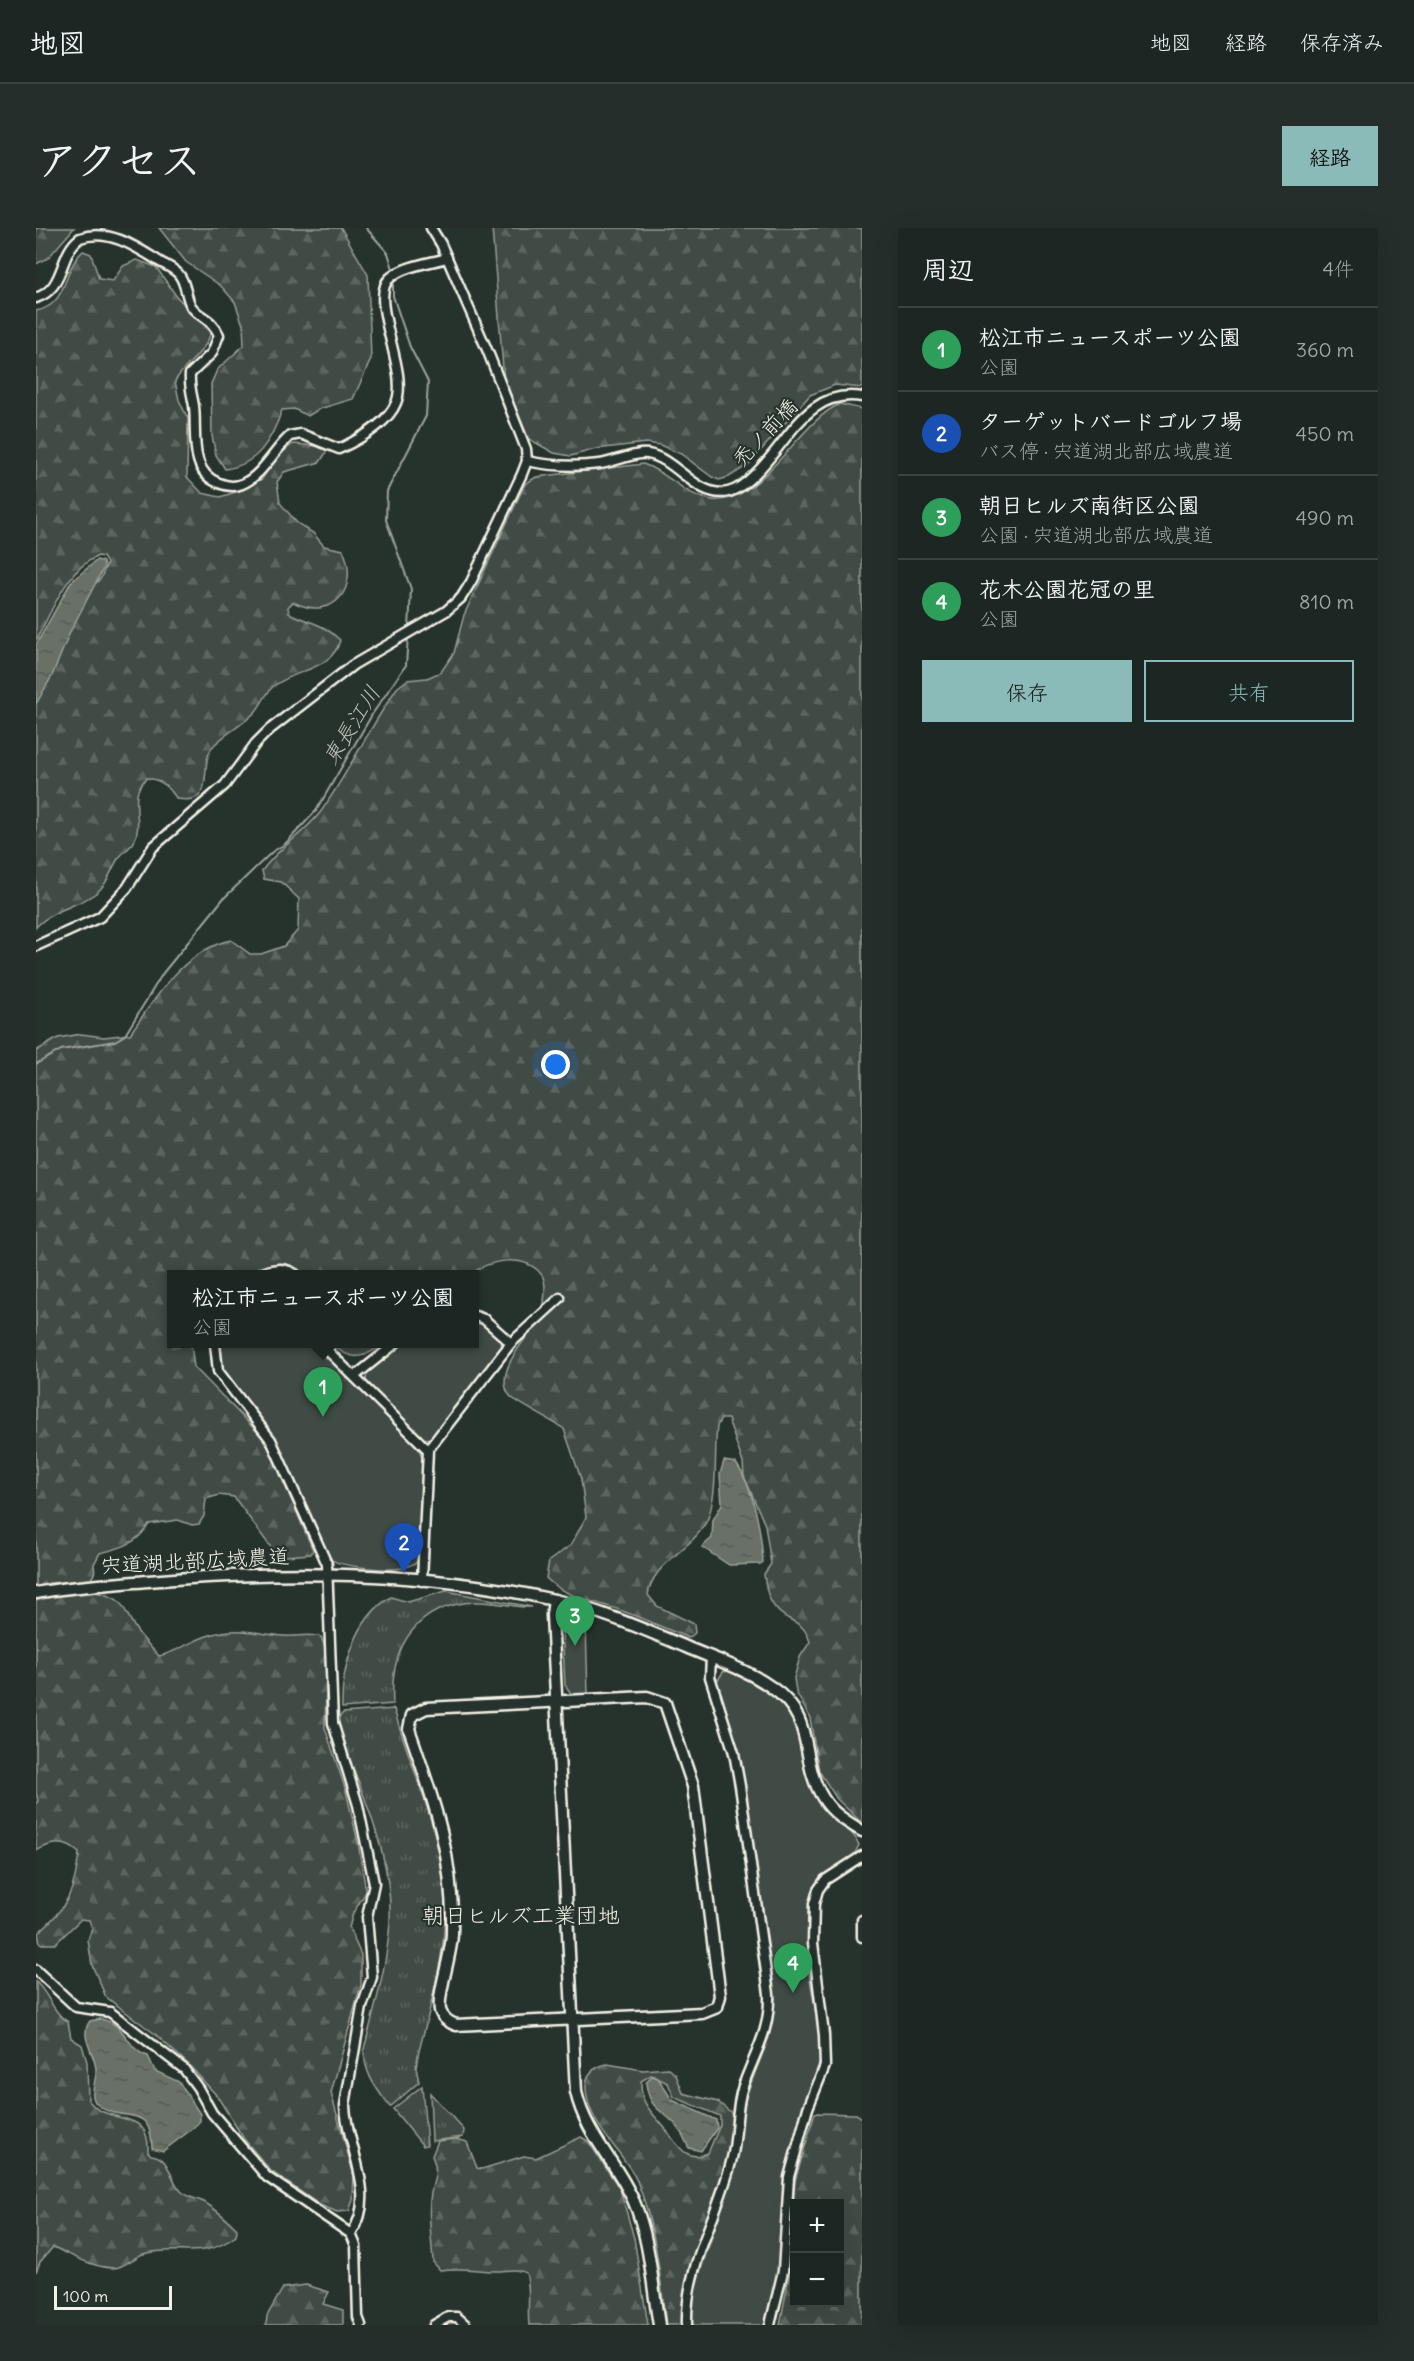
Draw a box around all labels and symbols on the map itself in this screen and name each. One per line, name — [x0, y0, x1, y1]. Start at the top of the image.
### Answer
street label: 禿ノ前橋 — [726, 393, 803, 473]
water label: 東長江川 — [316, 680, 386, 770]
your location — [541, 1050, 570, 1079]
pin: 1 — [304, 1368, 342, 1417]
pin: 2 — [384, 1524, 424, 1573]
street label: 宍道湖北部広域農道 — [100, 1542, 290, 1579]
pin: 3 — [556, 1596, 594, 1646]
district label: 朝日ヒルズ工業団地 — [422, 1901, 620, 1929]
pin: 4 — [774, 1944, 813, 1993]
scale bar — [54, 2283, 172, 2310]

